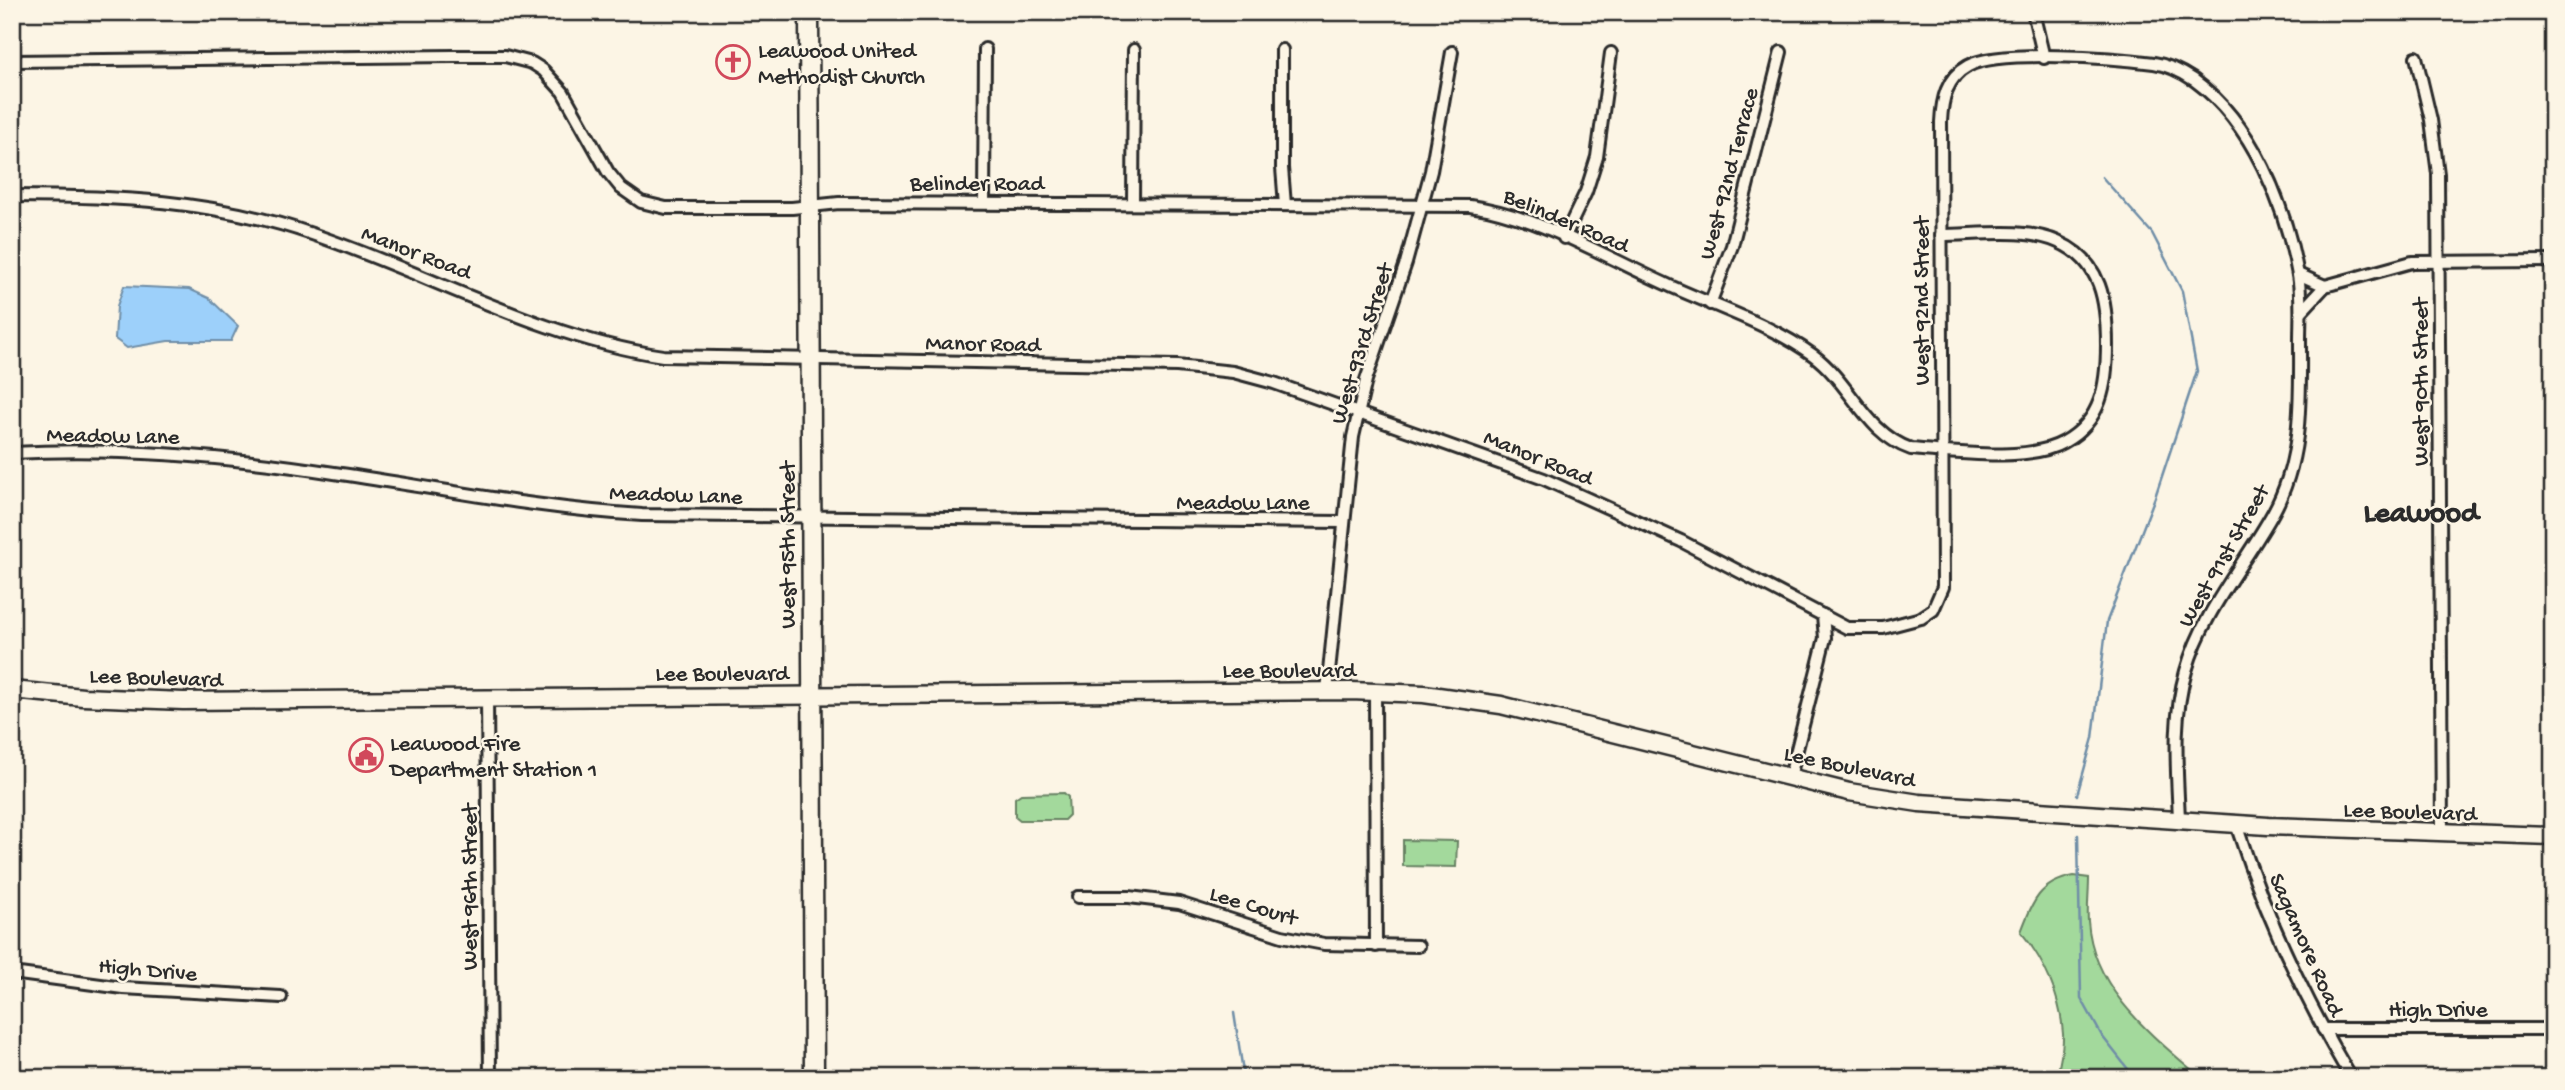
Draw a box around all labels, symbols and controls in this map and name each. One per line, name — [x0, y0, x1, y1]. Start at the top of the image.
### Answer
place label: Leawood United Methodist Church — [758, 39, 925, 92]
church icon: Leawood United Methodist Church — [714, 43, 752, 81]
street label: West 92nd Terrace — [1694, 84, 1767, 263]
street label: Belinder Road — [909, 172, 1045, 199]
street label: Belinder Road — [1498, 183, 1634, 261]
street label: West 92nd Street — [1910, 215, 1937, 385]
street label: Manor Road — [357, 221, 476, 288]
street label: West 93rd Street — [1326, 259, 1401, 428]
street label: West 90th Street — [2409, 296, 2436, 466]
street label: Manor Road — [925, 331, 1042, 360]
street label: Meadow Lane — [46, 423, 181, 452]
street label: Manor Road — [1479, 425, 1598, 494]
street label: West 95th Street — [776, 460, 803, 628]
street label: West 91st Street — [2173, 479, 2278, 633]
street label: Meadow Lane — [609, 481, 744, 512]
street label: Meadow Lane — [1176, 491, 1311, 518]
district label: Leawood — [2363, 498, 2482, 533]
street label: Lee Boulevard — [1222, 659, 1357, 686]
street label: Lee Boulevard — [655, 662, 790, 689]
street label: Lee Boulevard — [89, 664, 225, 695]
place label: Leawood Fire Department Station 1 — [388, 732, 597, 785]
public building icon: Leawood Fire Department Station 1 — [347, 736, 385, 774]
street label: Lee Boulevard — [1781, 741, 1919, 796]
street label: Lee Boulevard — [2343, 798, 2479, 829]
street label: West 96th Street — [458, 802, 485, 970]
street label: Sagamore Road — [2261, 870, 2349, 1022]
street label: Lee Court — [1206, 881, 1302, 934]
street label: High Drive — [97, 954, 199, 989]
street label: High Drive — [2388, 998, 2489, 1025]

